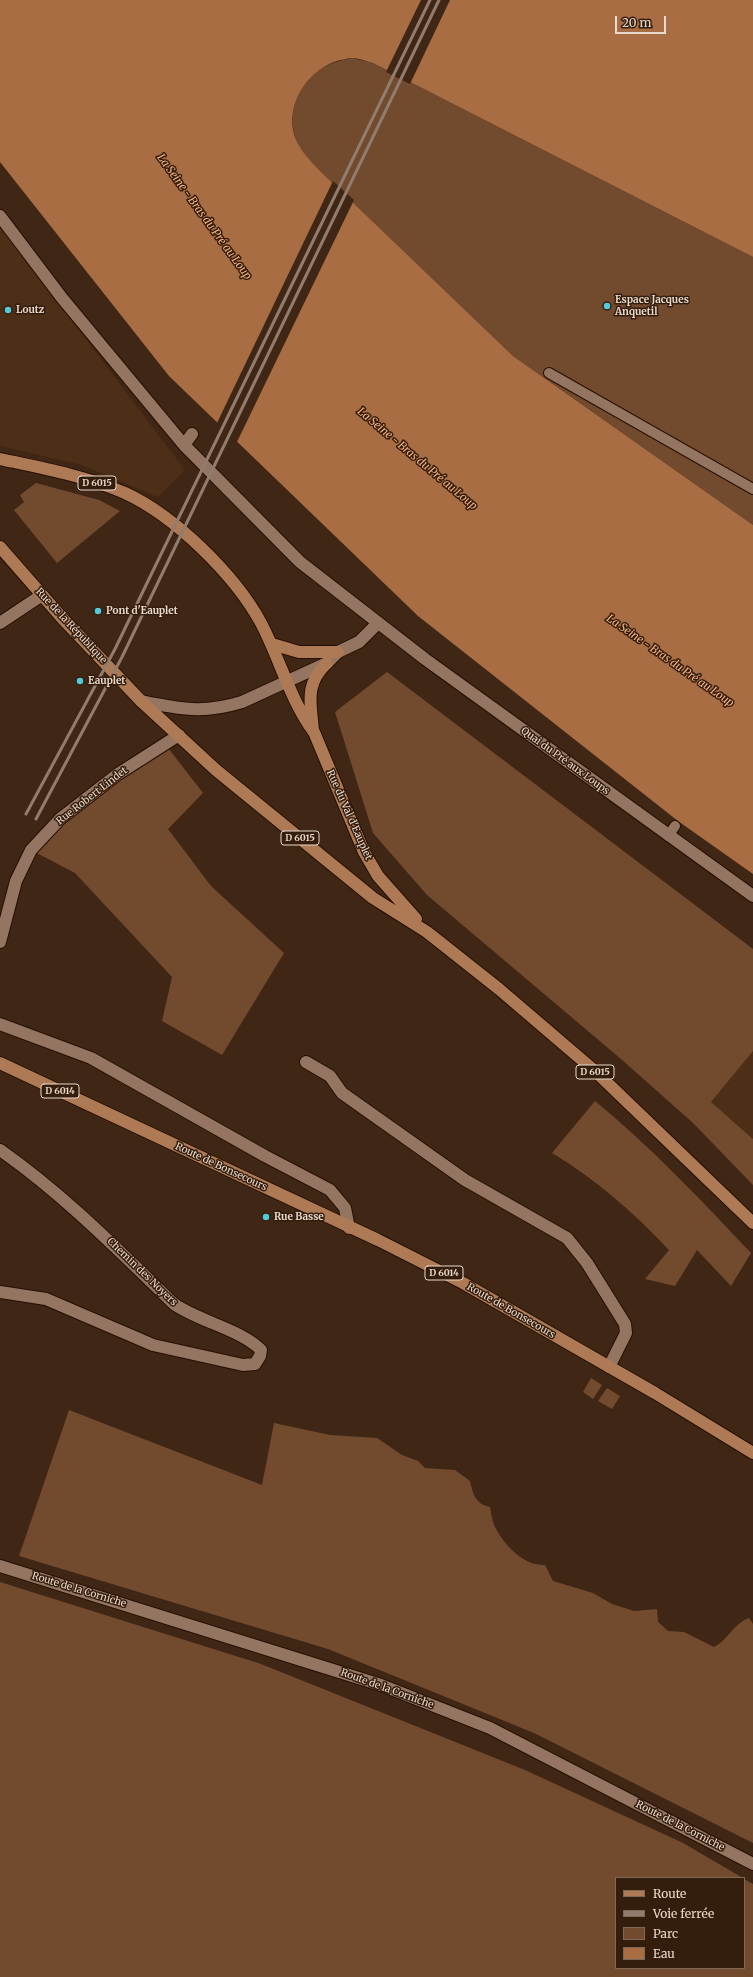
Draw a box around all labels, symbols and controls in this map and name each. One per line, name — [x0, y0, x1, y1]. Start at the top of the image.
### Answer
scale bar — [617, 8, 668, 34]
text: 20 m — [622, 15, 651, 30]
water label: La Seine - Bras du Pré au Loup — [154, 152, 254, 282]
place label: Espace Jacques Anquetil — [615, 294, 689, 318]
marker: Espace Jacques Anquetil — [602, 301, 612, 311]
place label: Loutz — [16, 304, 44, 316]
marker: Loutz — [3, 305, 13, 315]
water label: La Seine - Bras du Pré au Loup — [354, 405, 480, 513]
road number: D 6015 — [78, 476, 116, 490]
street label: Rue de la République — [33, 586, 109, 666]
place label: Pont d'Eauplet — [106, 605, 178, 617]
marker: Pont d'Eauplet — [93, 606, 103, 616]
water label: La Seine - Bras du Pré au Loup — [604, 612, 736, 710]
place label: Eauplet — [88, 675, 125, 687]
marker: Eauplet — [75, 676, 85, 686]
street label: Quai du Pré aux Loups — [518, 725, 612, 797]
street label: Rue Robert Lindet — [54, 765, 130, 827]
street label: Rue du Val d'Eauplet — [324, 768, 374, 862]
road number: D 6015 — [281, 831, 319, 845]
road number: D 6015 — [576, 1065, 614, 1079]
road number: D 6014 — [41, 1084, 79, 1098]
street label: Route de Bonsecours — [173, 1140, 269, 1194]
place label: Rue Basse — [274, 1211, 324, 1223]
marker: Rue Basse — [261, 1212, 271, 1222]
street label: Chemin des Noyers — [104, 1235, 180, 1309]
road number: D 6014 — [425, 1266, 463, 1280]
street label: Route de Bonsecours — [465, 1281, 557, 1341]
street label: Route de la Corniche — [30, 1570, 128, 1610]
street label: Route de la Corniche — [339, 1667, 435, 1711]
street label: Route de la Corniche — [634, 1798, 726, 1854]
legend — [615, 1877, 745, 1969]
text: Route — [653, 1886, 686, 1901]
text: Voie ferrée — [653, 1906, 714, 1921]
text: Parc — [653, 1926, 678, 1941]
text: Eau — [653, 1946, 675, 1961]

